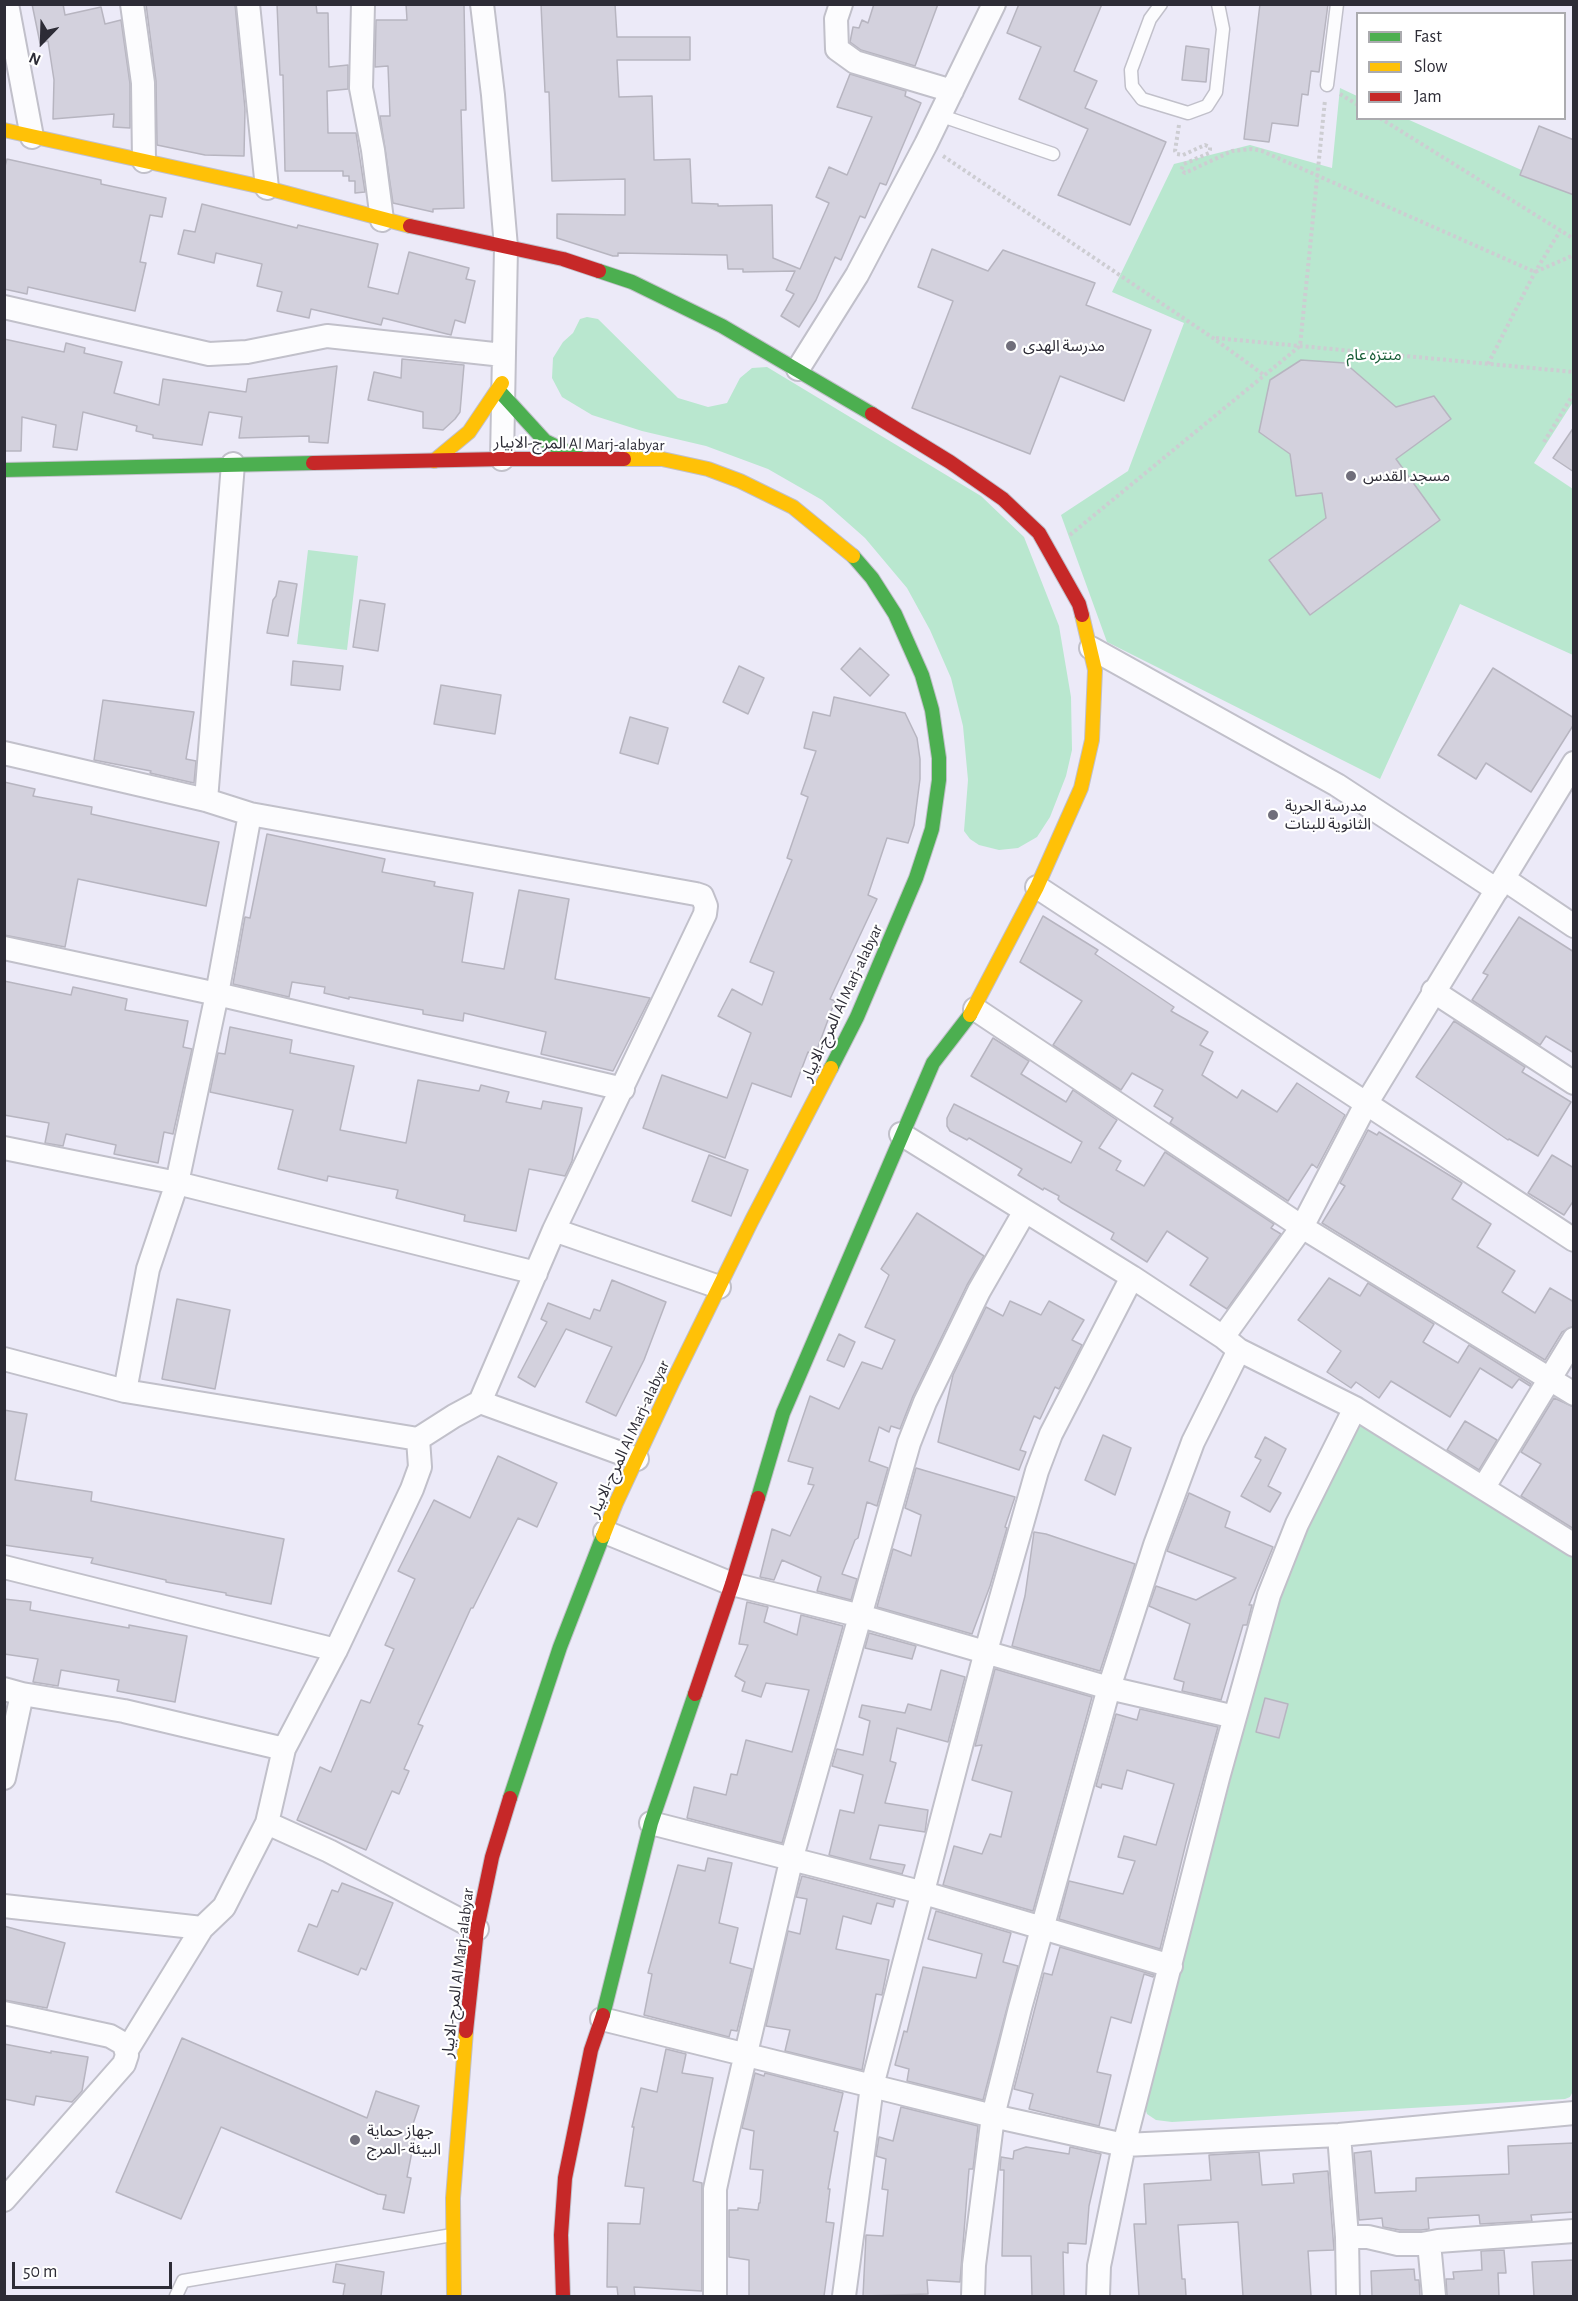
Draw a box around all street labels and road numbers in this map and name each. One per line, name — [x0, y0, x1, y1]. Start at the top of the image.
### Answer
street label: المرج-الابيار Al Marj-alabyar — [493, 433, 665, 455]
street label: المرج-الابيار Al Marj-alabyar — [797, 922, 887, 1084]
street label: المرج-الابيار Al Marj-alabyar — [584, 1358, 674, 1520]
street label: المرج-الابيار Al Marj-alabyar — [438, 1887, 478, 2059]

